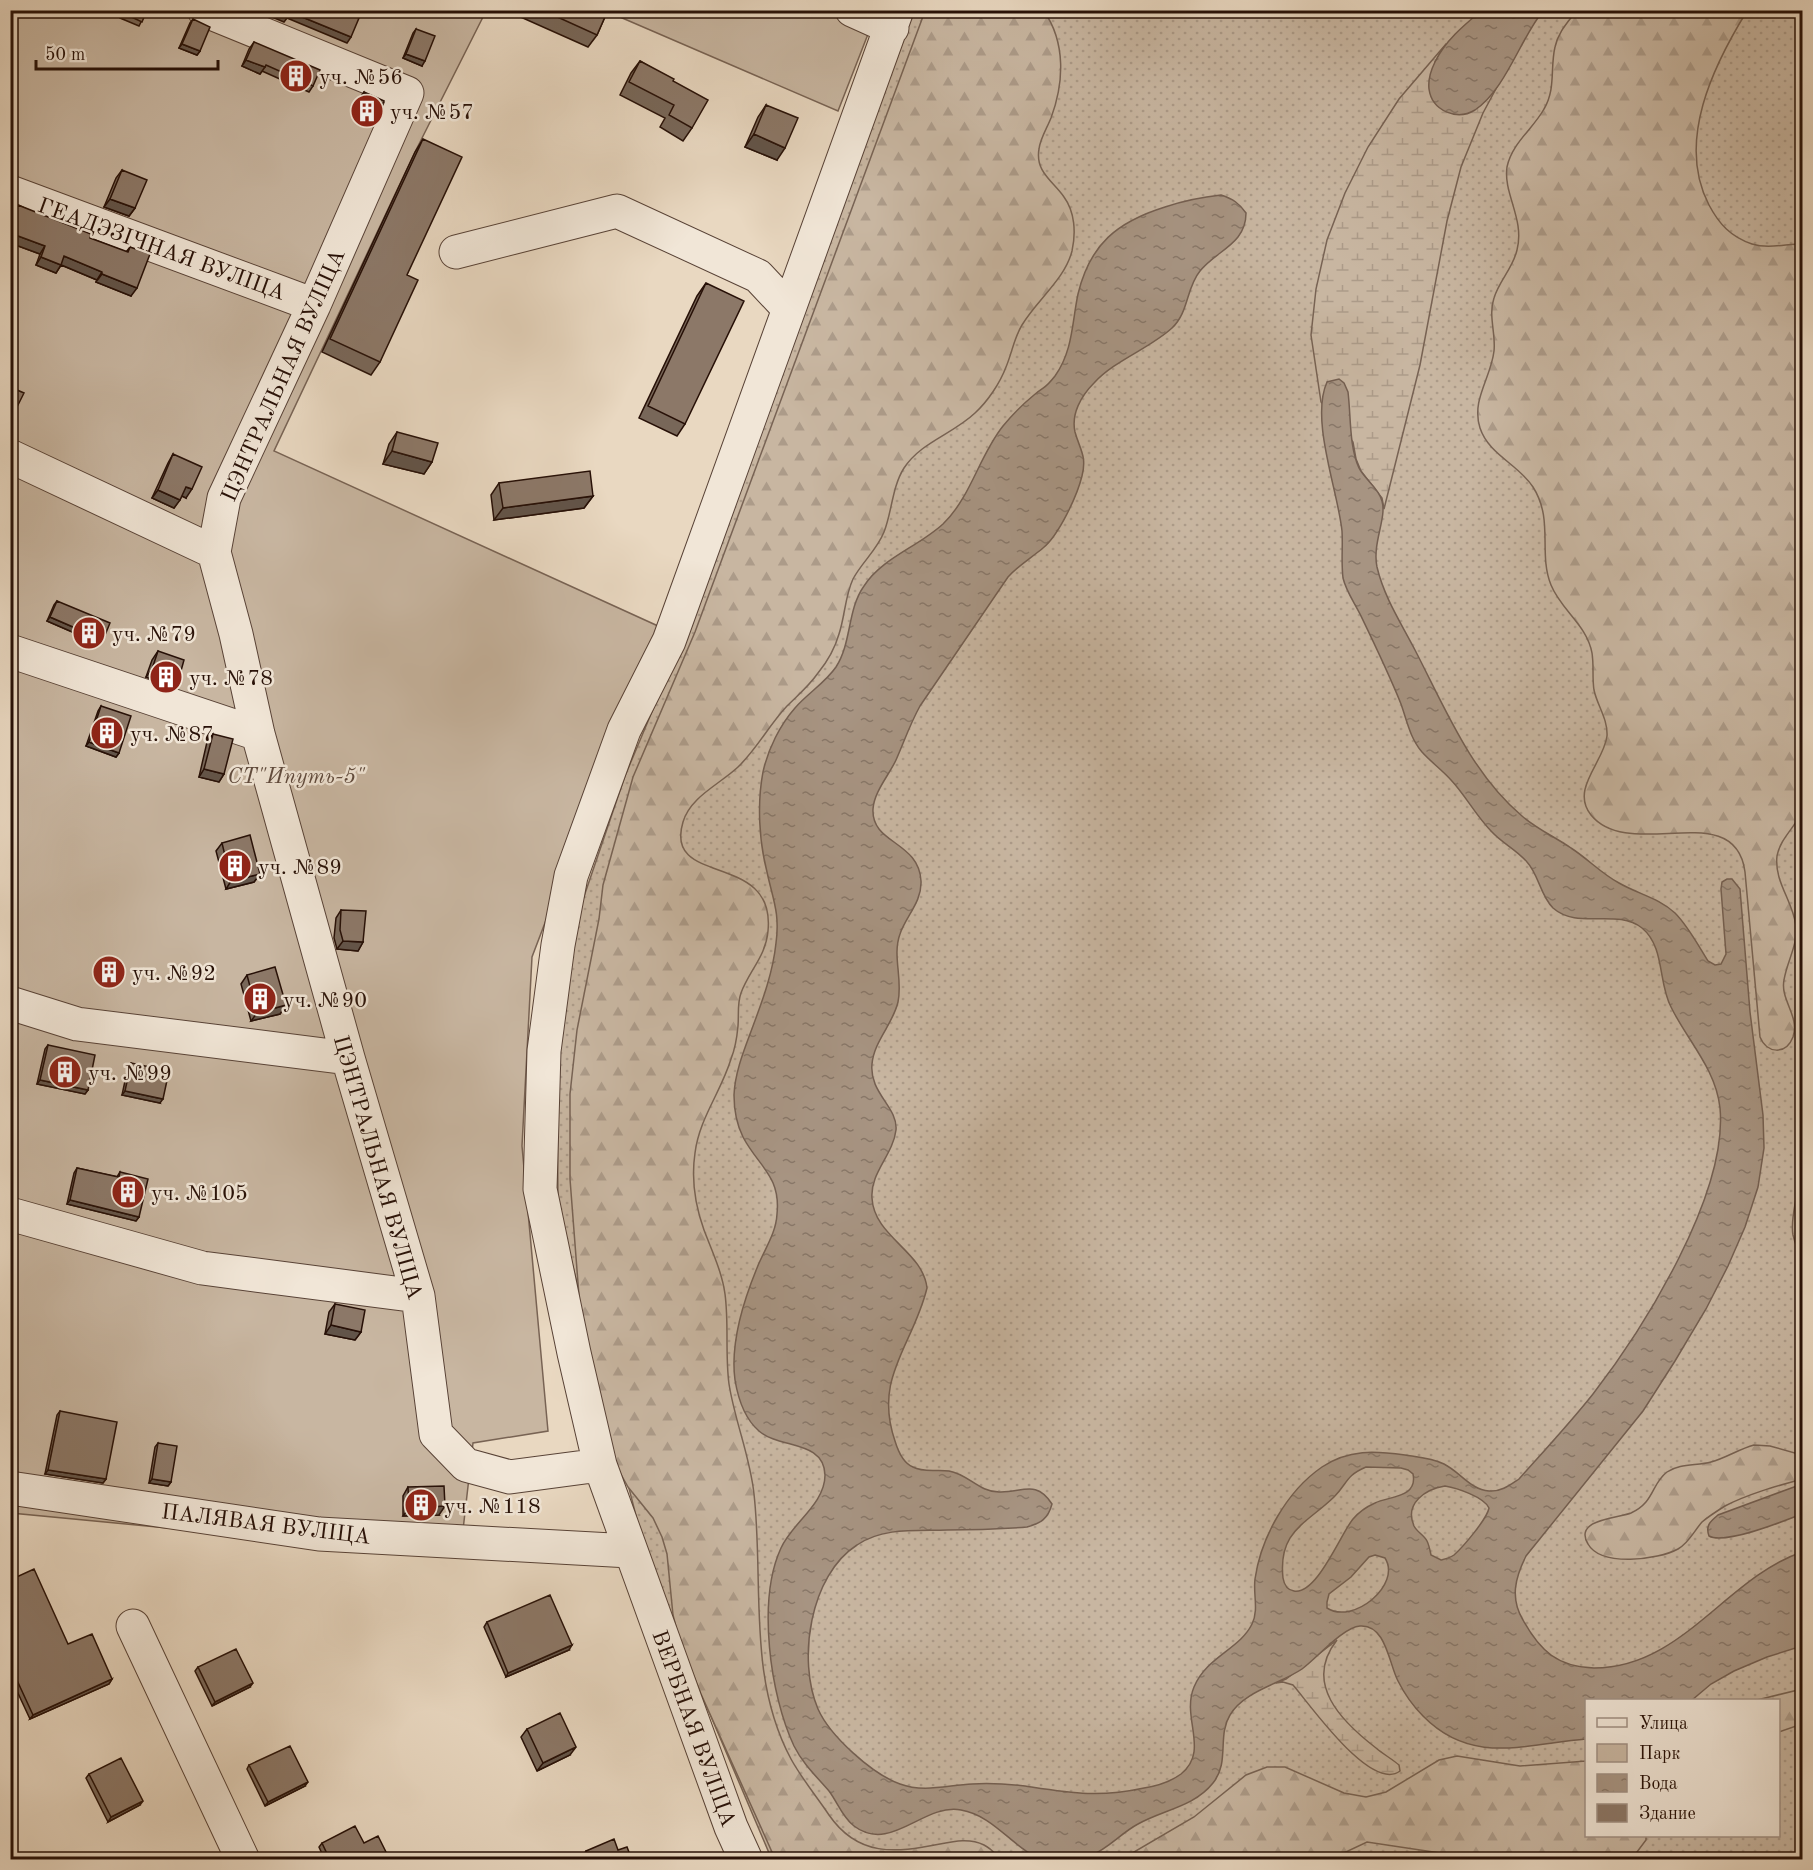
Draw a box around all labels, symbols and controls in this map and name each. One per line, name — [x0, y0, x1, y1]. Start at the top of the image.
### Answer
scale bar — [36, 33, 218, 71]
text: 50 m — [45, 46, 85, 64]
building icon: уч. №56 — [278, 58, 314, 94]
place label: уч. №56 — [319, 67, 403, 89]
building icon: уч. №57 — [349, 93, 385, 129]
place label: уч. №57 — [390, 102, 474, 124]
street label: ГЕАДЭЗІЧНАЯ ВУЛІЦА — [35, 195, 288, 305]
street label: ЦЭНТРАЛЬНАЯ ВУЛІЦА — [218, 246, 350, 505]
building icon: уч. №79 — [71, 615, 107, 651]
place label: уч. №79 — [112, 624, 196, 646]
building icon: уч. №78 — [148, 659, 184, 695]
place label: уч. №78 — [189, 668, 273, 690]
building icon: уч. №87 — [89, 715, 125, 751]
place label: уч. №87 — [130, 724, 214, 746]
park label: СТ"Ипуть-5" — [227, 766, 366, 788]
building icon: уч. №89 — [217, 848, 253, 884]
place label: уч. №89 — [258, 857, 342, 879]
building icon: уч. №92 — [91, 954, 127, 990]
place label: уч. №92 — [132, 963, 216, 985]
building icon: уч. №90 — [242, 981, 278, 1017]
place label: уч. №90 — [283, 990, 367, 1012]
street label: ЦЭНТРАЛЬНАЯ ВУЛІЦА — [329, 1033, 425, 1302]
building icon: уч. №99 — [47, 1054, 83, 1090]
place label: уч. №99 — [88, 1063, 172, 1085]
building icon: уч. №105 — [110, 1174, 146, 1210]
place label: уч. №105 — [151, 1183, 248, 1205]
building icon: уч. №118 — [403, 1487, 439, 1523]
place label: уч. №118 — [444, 1496, 541, 1518]
street label: ПАЛЯВАЯ ВУЛІЦА — [160, 1501, 372, 1549]
street label: ВЕРБНАЯ ВУЛІЦА — [647, 1627, 739, 1830]
legend — [1585, 1699, 1780, 1837]
text: Улица — [1639, 1715, 1688, 1733]
text: Парк — [1639, 1745, 1680, 1763]
text: Вода — [1639, 1775, 1678, 1793]
text: Здание — [1639, 1805, 1696, 1823]

